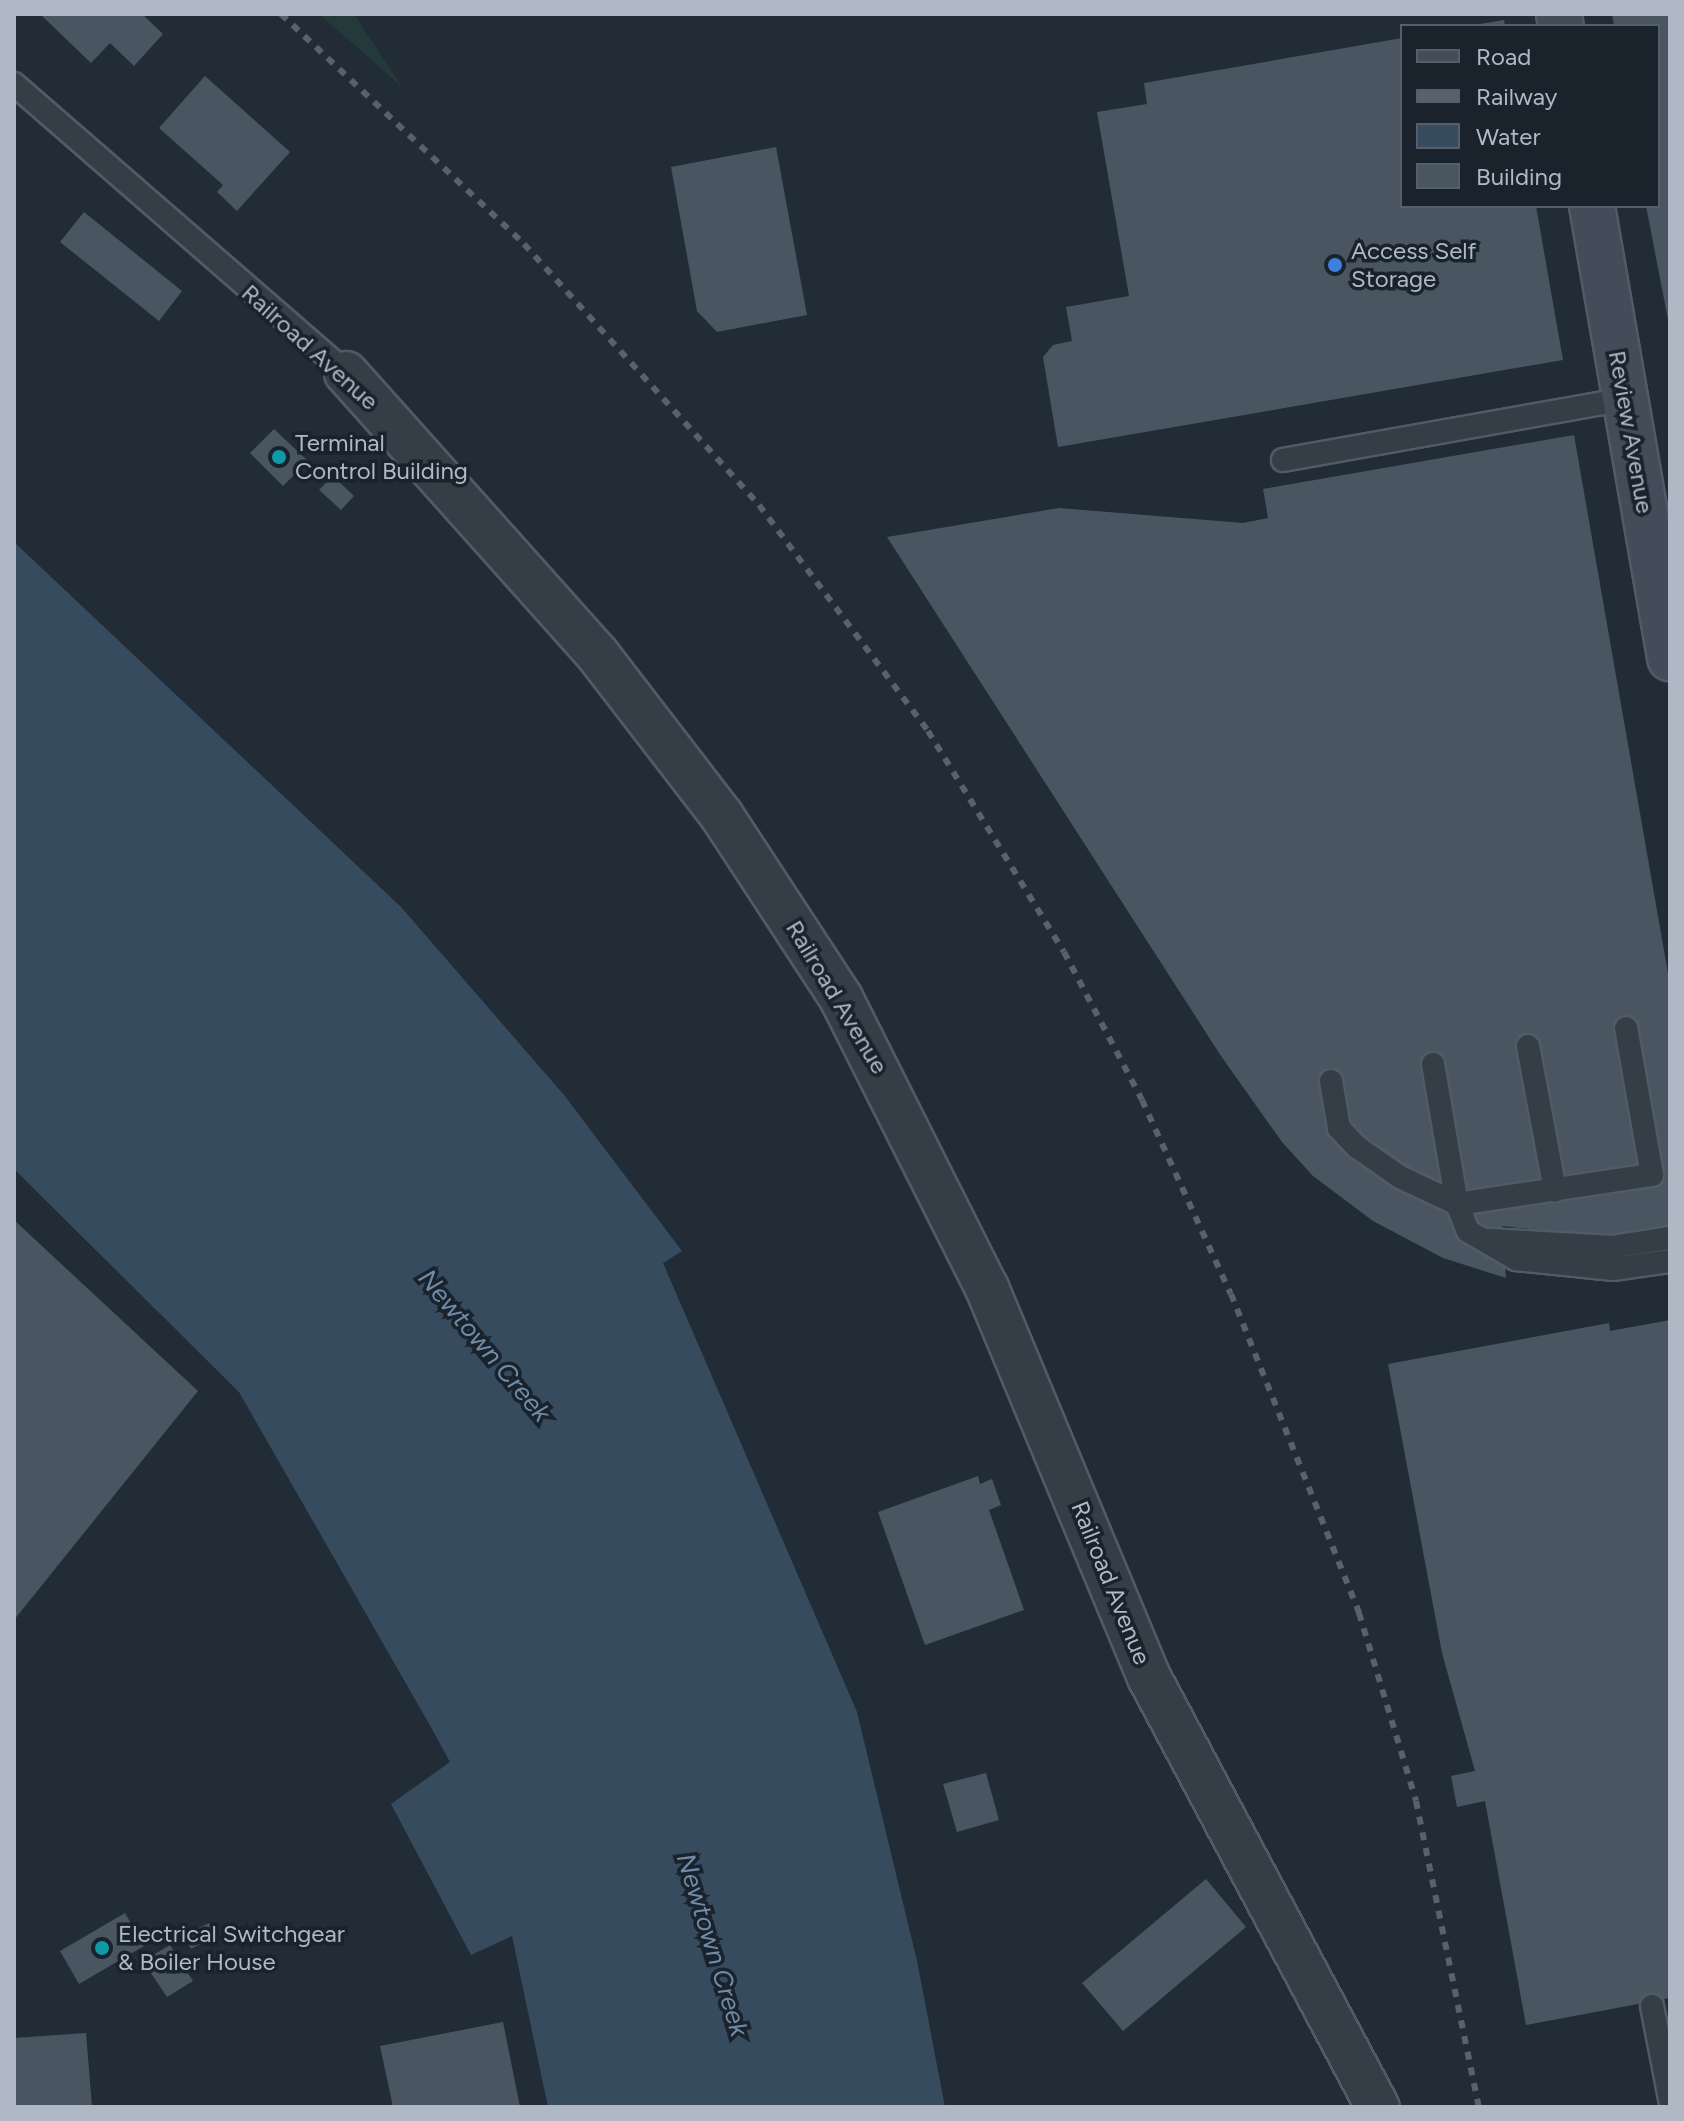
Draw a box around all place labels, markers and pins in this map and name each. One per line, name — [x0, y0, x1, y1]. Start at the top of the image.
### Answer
place label: Access Self Storage — [1351, 237, 1476, 293]
marker: Access Self Storage — [1326, 256, 1344, 274]
place label: Terminal Control Building — [295, 429, 468, 485]
marker: Terminal Control Building — [270, 448, 288, 466]
place label: Electrical Switchgear & Boiler House — [118, 1920, 345, 1976]
marker: Electrical Switchgear & Boiler House — [93, 1939, 111, 1957]

